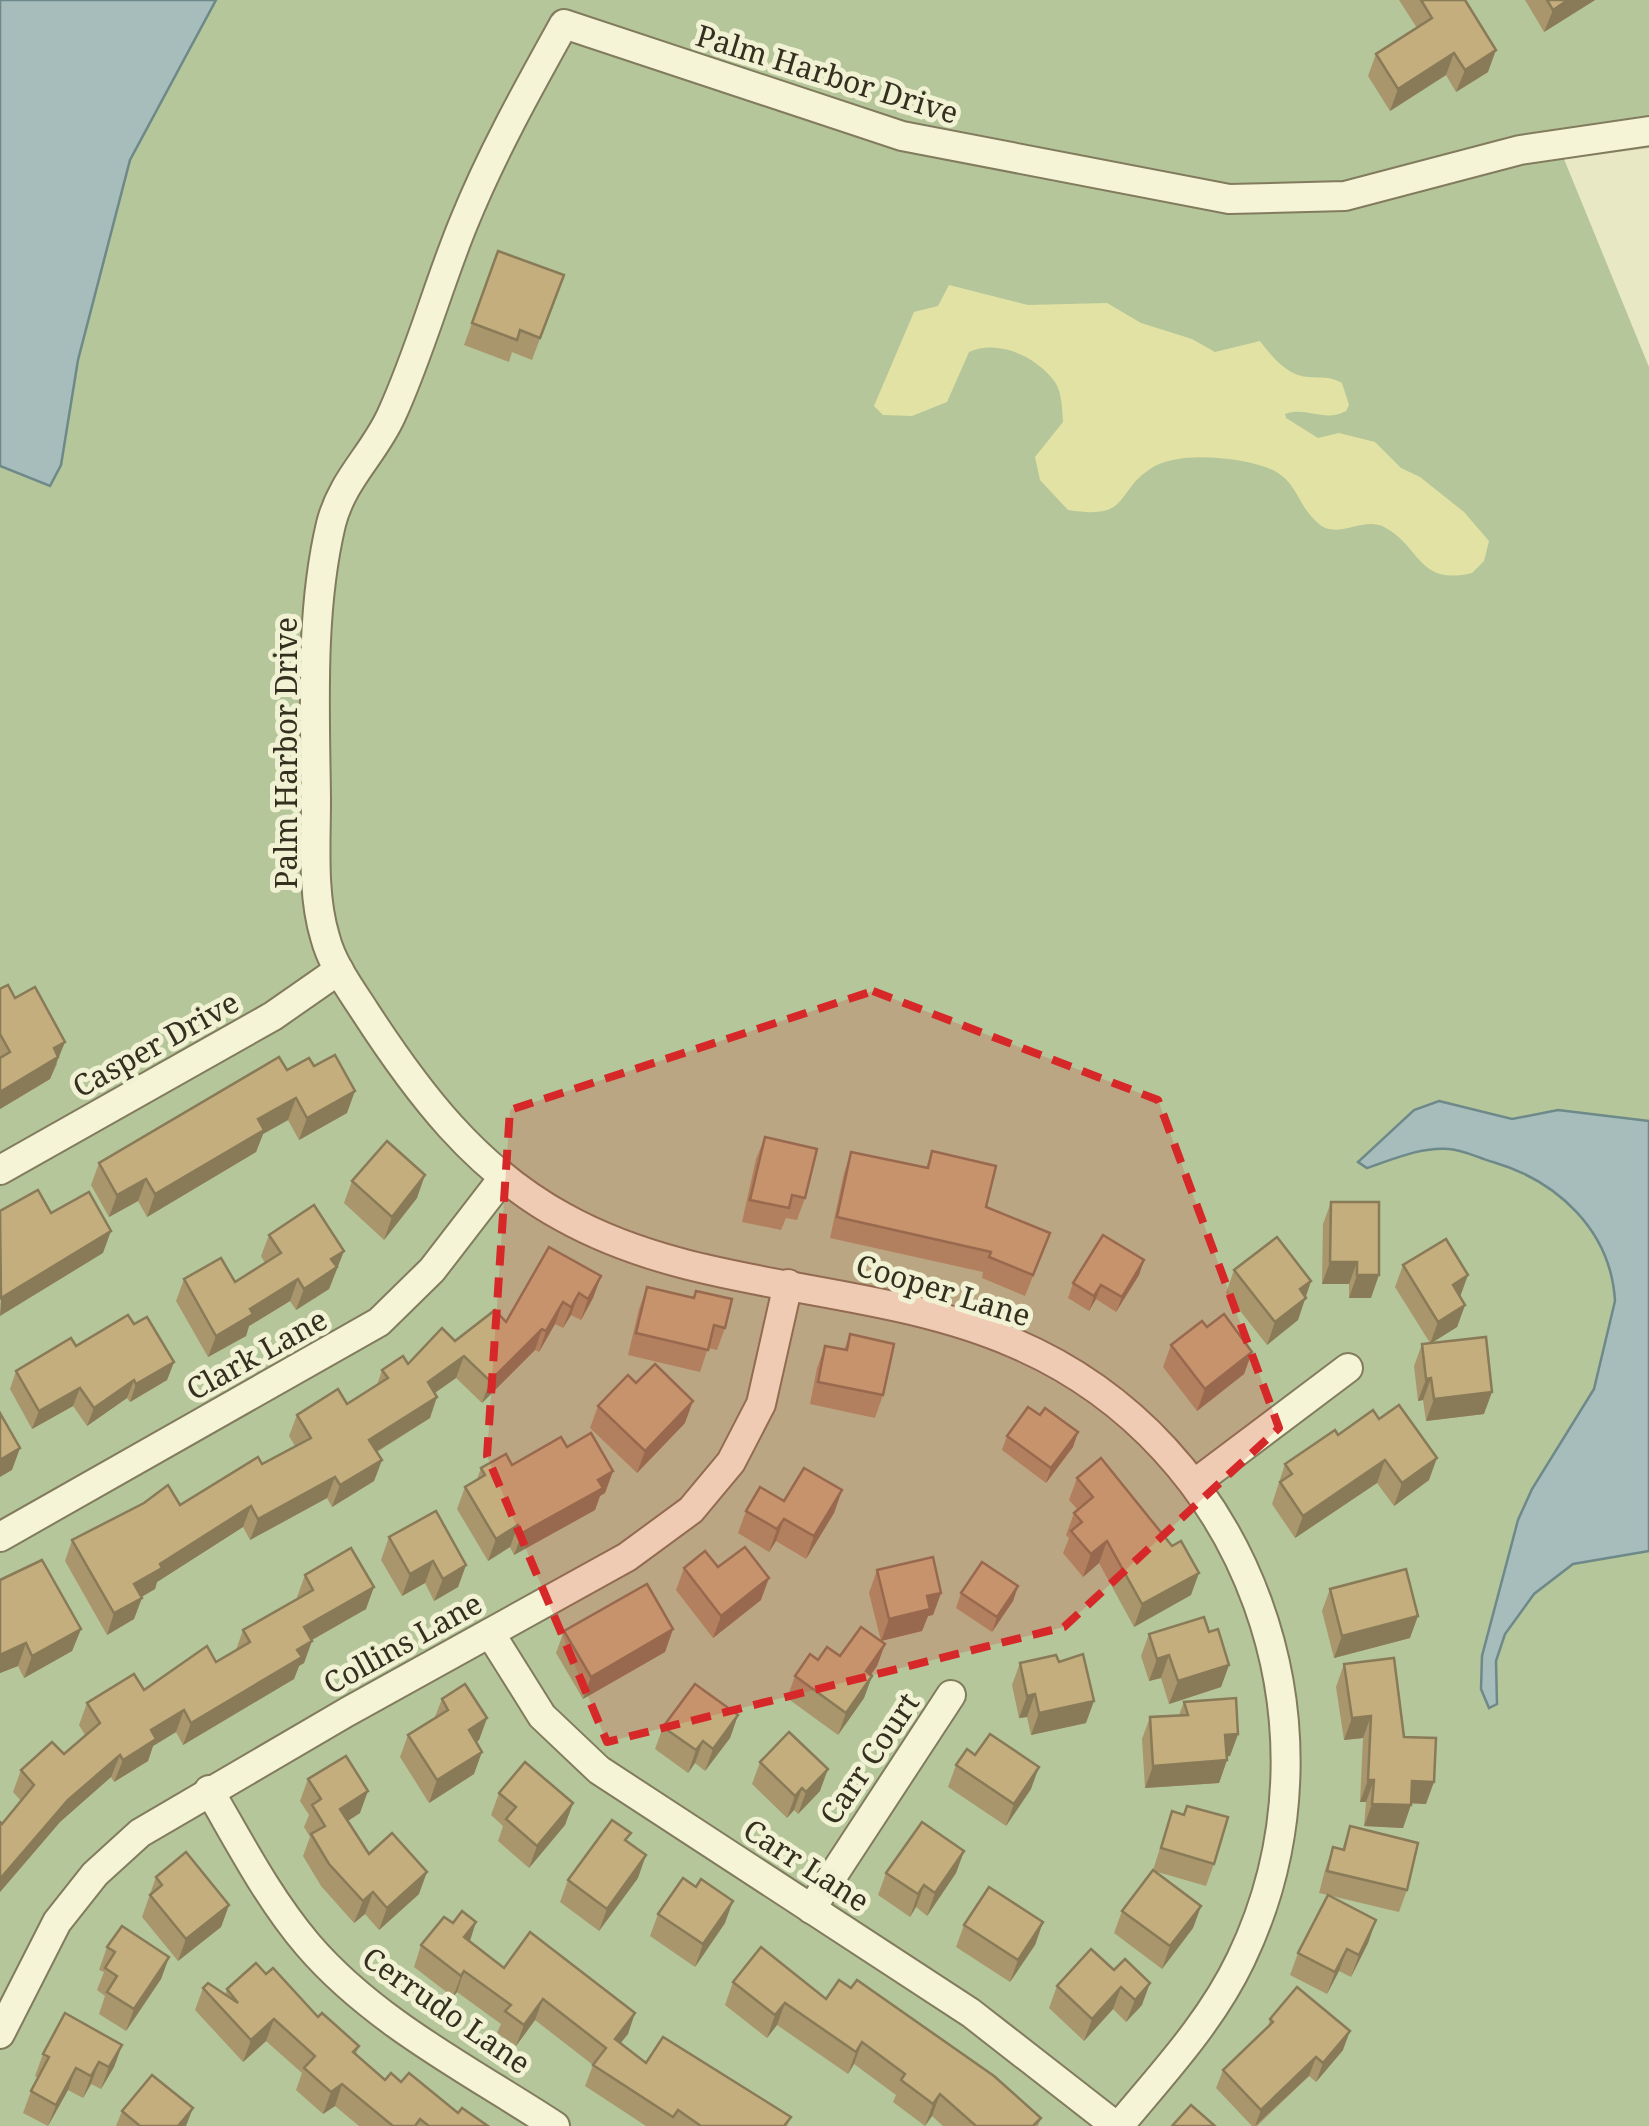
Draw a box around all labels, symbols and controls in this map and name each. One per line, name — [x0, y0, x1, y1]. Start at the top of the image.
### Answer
street label: Palm Harbor Drive — [691, 14, 963, 133]
street label: Palm Harbor Drive — [265, 617, 306, 889]
street label: Casper Drive — [65, 981, 246, 1106]
street label: Cooper Lane — [851, 1244, 1036, 1336]
street label: Clark Lane — [179, 1298, 334, 1409]
street label: Collins Lane — [316, 1582, 489, 1703]
street label: Carr Court — [810, 1684, 928, 1832]
street label: Carr Lane — [736, 1809, 878, 1921]
street label: Cerrudo Lane — [355, 1937, 539, 2083]

